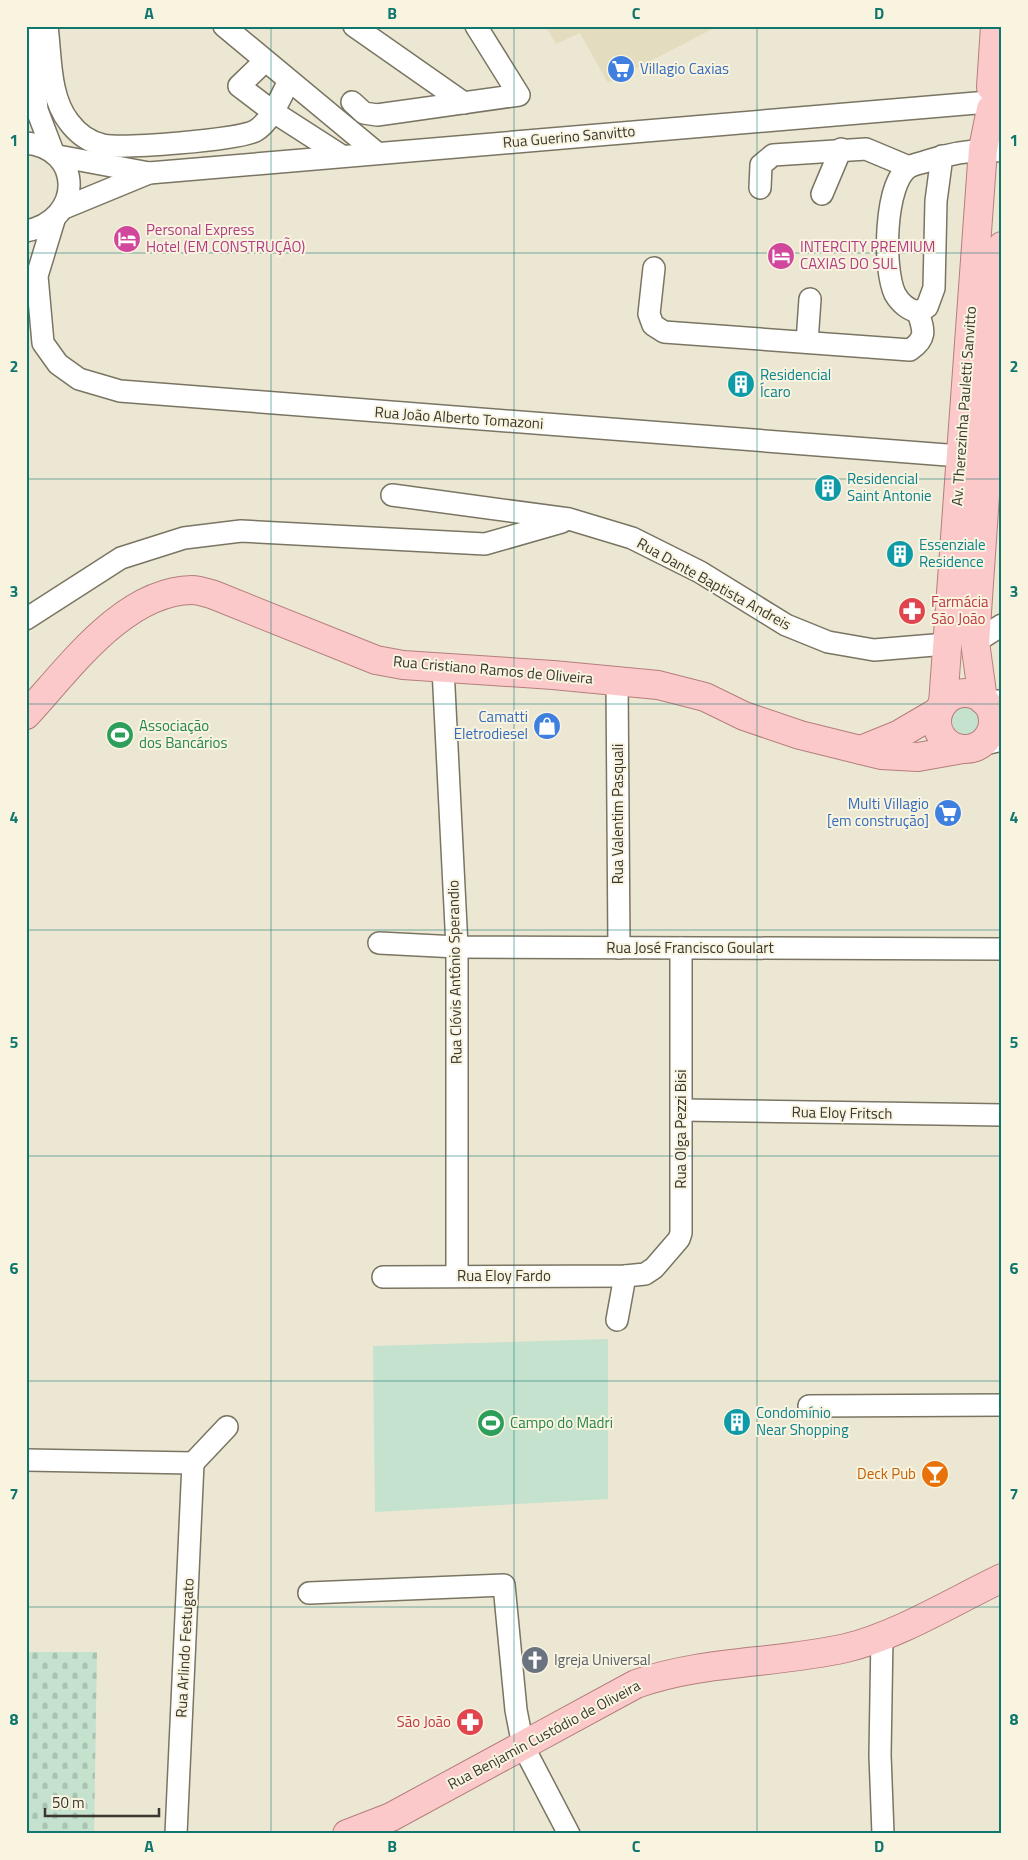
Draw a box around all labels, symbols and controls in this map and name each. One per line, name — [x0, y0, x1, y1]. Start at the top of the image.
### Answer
text: A — [144, 1, 154, 25]
text: B — [387, 1, 397, 25]
text: C — [632, 1, 641, 25]
text: D — [874, 1, 884, 25]
supermarket icon: Villagio Caxias — [606, 54, 636, 84]
place label: Villagio Caxias — [640, 57, 729, 80]
street label: Rua Guerino Sanvitto — [502, 119, 636, 154]
text: 1 — [10, 128, 18, 152]
text: 1 — [1010, 128, 1018, 152]
place label: Personal Express Hotel (EM CONSTRUÇÃO) — [146, 218, 305, 258]
hotel icon: Personal Express Hotel (EM CONSTRUÇÃO) — [112, 224, 142, 254]
place label: INTERCITY PREMIUM CAXIAS DO SUL — [800, 235, 935, 275]
hotel icon: INTERCITY PREMIUM CAXIAS DO SUL — [766, 241, 796, 271]
street label: Av. Therezinha Pauletti Sanvitto — [945, 305, 982, 507]
text: 2 — [10, 354, 18, 378]
text: 2 — [1010, 354, 1018, 378]
place label: Residencial Ícaro — [760, 363, 831, 403]
building icon: Residencial Ícaro — [726, 369, 756, 399]
street label: Rua João Alberto Tomazoni — [374, 400, 544, 435]
place label: Residencial Saint Antonie — [847, 467, 932, 507]
building icon: Residencial Saint Antonie — [813, 473, 843, 503]
street label: Rua Dante Baptista Andreis — [633, 531, 796, 636]
place label: Essenziale Residence — [919, 533, 986, 573]
building icon: Essenziale Residence — [885, 539, 915, 569]
text: 3 — [10, 579, 18, 603]
text: 3 — [1010, 579, 1018, 603]
place label: Farmácia São João — [931, 590, 989, 630]
pharmacy icon: Farmácia São João — [897, 596, 927, 626]
street label: Rua Cristiano Ramos de Oliveira — [392, 649, 594, 690]
place label: Camatti Eletrodiesel — [454, 705, 528, 745]
shop icon: Camatti Eletrodiesel — [532, 711, 562, 741]
place label: Associação dos Bancários — [139, 714, 227, 754]
sports icon: Associação dos Bancários — [105, 720, 135, 750]
street label: Rua Valentim Pasquali — [606, 744, 629, 884]
place label: Multi Villagio [em construção] — [827, 792, 929, 832]
supermarket icon: Multi Villagio [em construção] — [933, 798, 963, 828]
text: 4 — [10, 805, 19, 829]
text: 4 — [1010, 805, 1019, 829]
street label: Rua Clóvis Antônio Sperandio — [441, 880, 468, 1064]
street label: Rua José Francisco Goulart — [606, 936, 774, 959]
text: 5 — [10, 1030, 19, 1054]
text: 5 — [1010, 1030, 1019, 1054]
street label: Rua Olga Pezzi Bisi — [669, 1069, 692, 1189]
street label: Rua Eloy Fritsch — [791, 1100, 893, 1125]
text: 6 — [10, 1256, 19, 1280]
text: 6 — [1010, 1256, 1019, 1280]
street label: Rua Eloy Fardo — [457, 1264, 551, 1287]
place label: Condomínio Near Shopping — [756, 1401, 849, 1441]
building icon: Condomínio Near Shopping — [722, 1407, 752, 1437]
sports icon: Campo do Madri — [476, 1408, 506, 1438]
place label: Campo do Madri — [510, 1411, 613, 1434]
bar icon: Deck Pub — [920, 1459, 950, 1489]
place label: Deck Pub — [857, 1462, 916, 1485]
text: 7 — [10, 1482, 18, 1506]
text: 7 — [1010, 1482, 1018, 1506]
street label: Rua Arlindo Festugato — [169, 1577, 200, 1718]
church icon: Igreja Universal — [520, 1645, 550, 1675]
place label: Igreja Universal — [554, 1648, 651, 1671]
street label: Rua Benjamin Custódio de Oliveira — [443, 1674, 645, 1795]
text: 8 — [10, 1707, 19, 1731]
pharmacy icon: São João — [455, 1707, 485, 1737]
text: 8 — [1010, 1707, 1019, 1731]
place label: São João — [397, 1710, 451, 1733]
scale bar — [45, 1785, 159, 1817]
text: 50 m — [52, 1791, 85, 1814]
text: A — [144, 1834, 154, 1858]
text: B — [387, 1834, 397, 1858]
text: C — [632, 1834, 641, 1858]
text: D — [874, 1834, 884, 1858]

